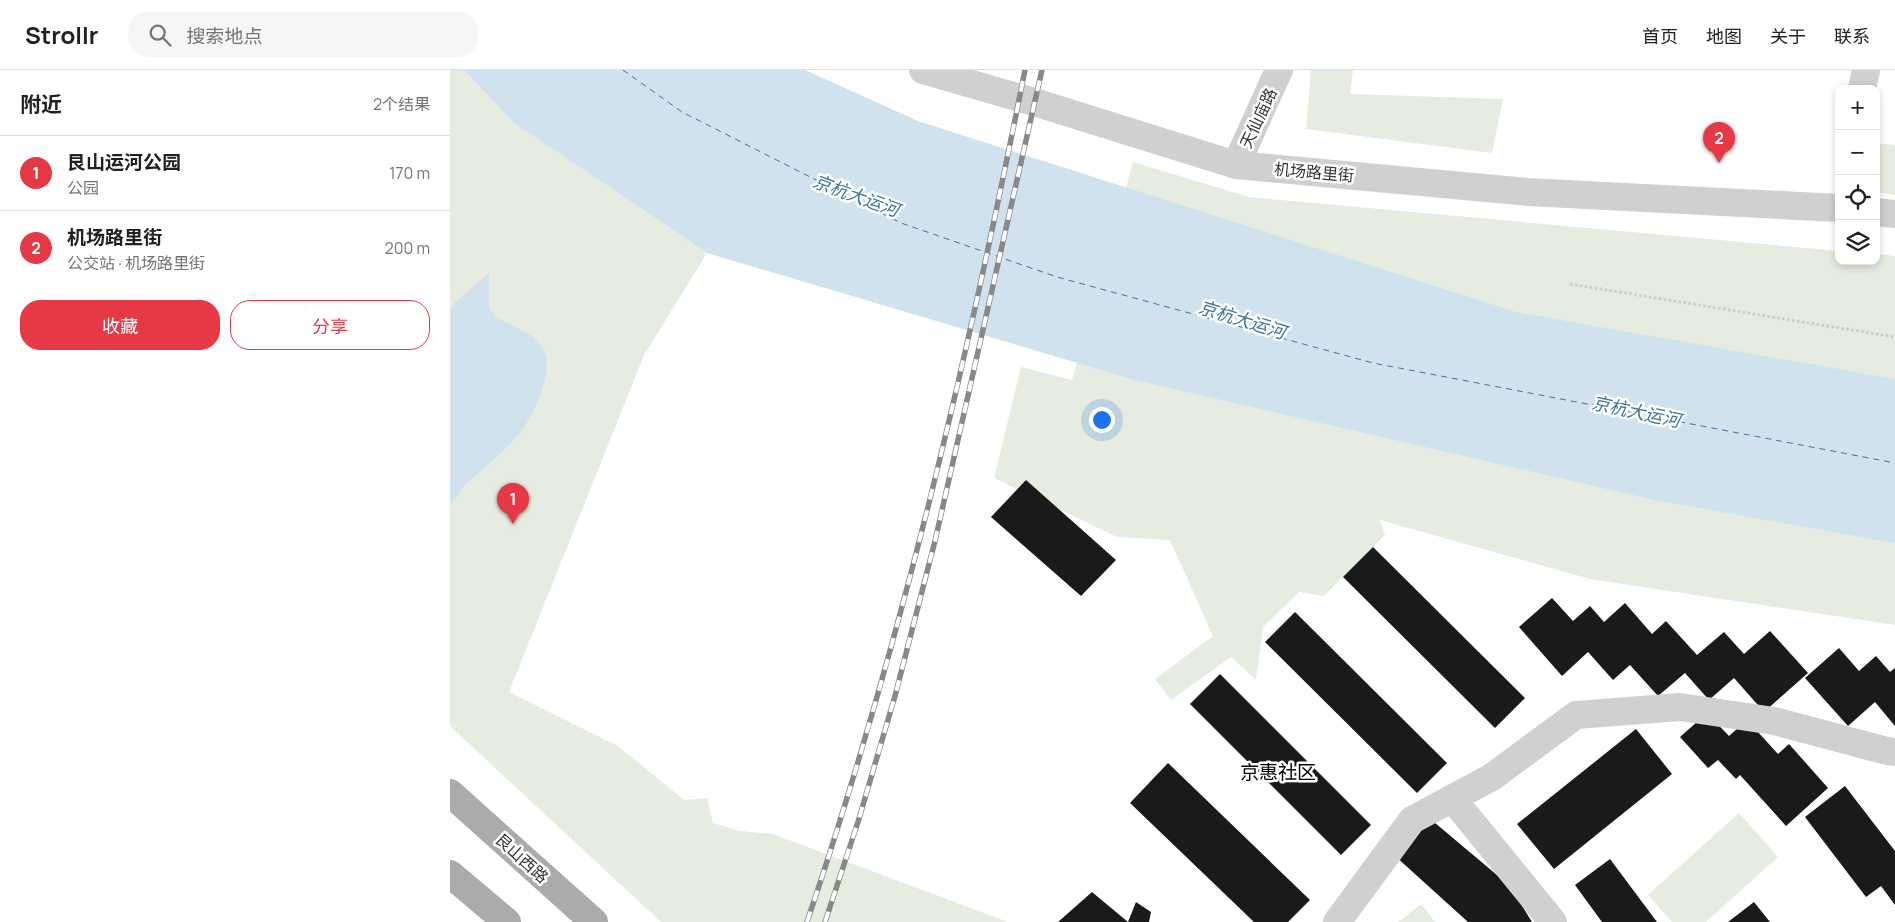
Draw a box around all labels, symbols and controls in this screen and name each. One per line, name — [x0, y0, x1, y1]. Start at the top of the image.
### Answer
search box — [128, 12, 478, 57]
text: Strollr — [25, 18, 98, 51]
icon: search — [146, 21, 174, 49]
text: 搜索地点 — [186, 23, 262, 49]
text: 首页 — [1642, 24, 1678, 48]
text: 地图 — [1706, 24, 1742, 48]
text: 关于 — [1770, 24, 1806, 48]
text: 联系 — [1834, 24, 1870, 48]
street label: 天仙庙路 — [1235, 84, 1281, 152]
map controls — [1835, 85, 1880, 265]
button: + — [1835, 85, 1880, 130]
text: 附近 — [20, 90, 62, 118]
text: 2个结果 — [373, 93, 430, 115]
pin: 2 — [1703, 122, 1735, 163]
button: − — [1835, 130, 1880, 175]
text: 艮山运河公园 — [67, 149, 181, 175]
street label: 机场路里街 — [1273, 158, 1355, 186]
text: 1 — [32, 162, 40, 184]
text: 170 m — [389, 162, 430, 184]
water label: 京杭大运河 — [810, 168, 906, 223]
button: locate — [1835, 175, 1880, 220]
text: 公园 — [67, 177, 99, 199]
button: layers — [1835, 220, 1880, 265]
text: 机场路里街 — [67, 224, 162, 250]
text: 2 — [31, 237, 41, 259]
text: 200 m — [385, 237, 430, 259]
text: 公交站 · 机场路里街 — [67, 252, 205, 274]
water label: 京杭大运河 — [1196, 294, 1292, 345]
button: 收藏 — [20, 300, 220, 350]
button: 分享 — [230, 300, 430, 350]
water label: 京杭大运河 — [1590, 390, 1686, 433]
your location — [1089, 407, 1115, 433]
pin: 1 — [497, 483, 529, 524]
district label: 京惠社区 — [1240, 759, 1316, 785]
street label: 艮山西路 — [491, 828, 553, 888]

